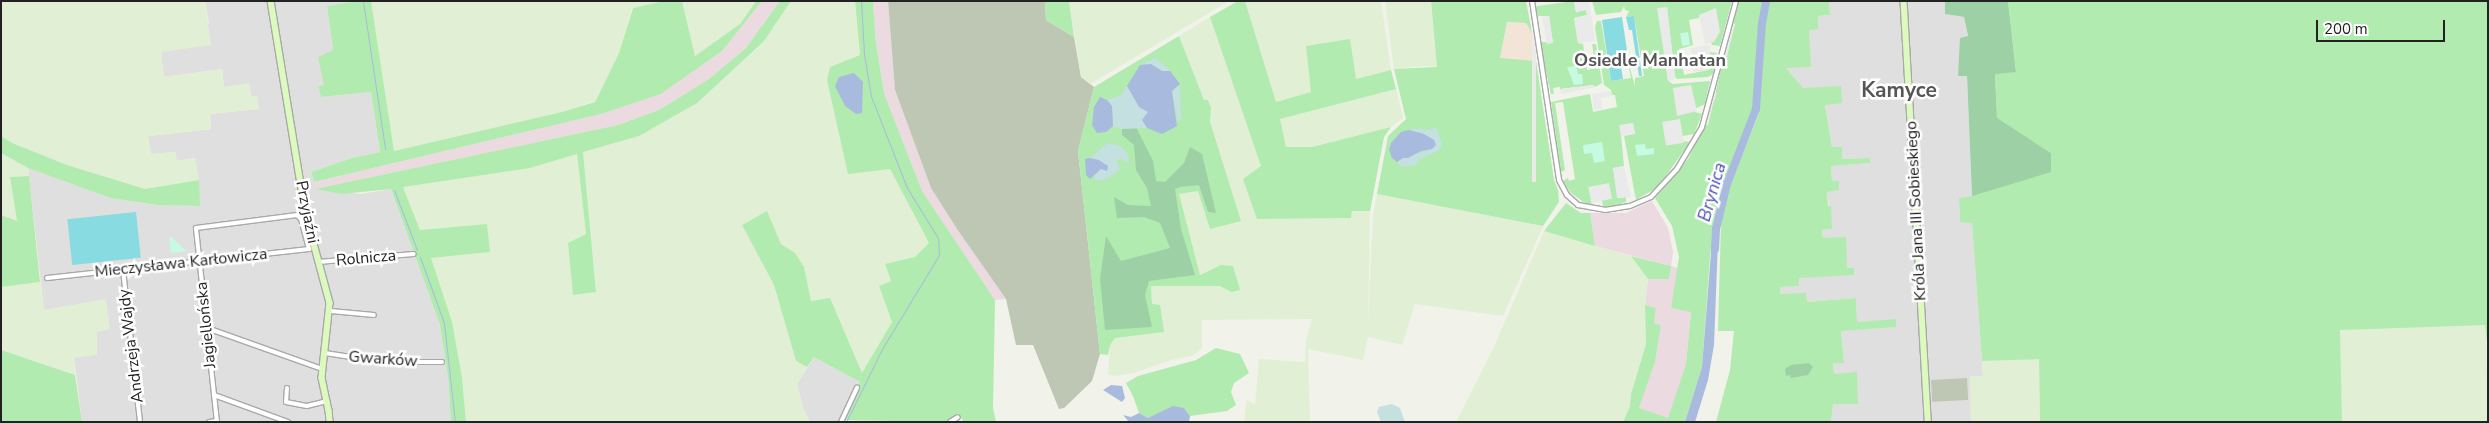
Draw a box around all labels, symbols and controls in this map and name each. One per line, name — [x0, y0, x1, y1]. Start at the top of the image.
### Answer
scale bar — [2319, 10, 2448, 42]
text: 200 m — [2324, 19, 2368, 39]
district label: Osiedle Manhatan — [1574, 49, 1726, 71]
district label: Kamyce — [1861, 77, 1937, 103]
street label: Króla Jana III Sobieskiego — [1902, 121, 1930, 301]
water label: Brynica — [1693, 160, 1731, 224]
street label: Przyjaźni — [291, 179, 323, 245]
street label: Mieczysława Karłowicza — [94, 244, 268, 282]
street label: Rolnicza — [335, 246, 397, 270]
street label: Jagiellońska — [192, 281, 220, 369]
street label: Andrzeja Wajdy — [114, 288, 148, 404]
street label: Gwarków — [348, 347, 418, 371]

